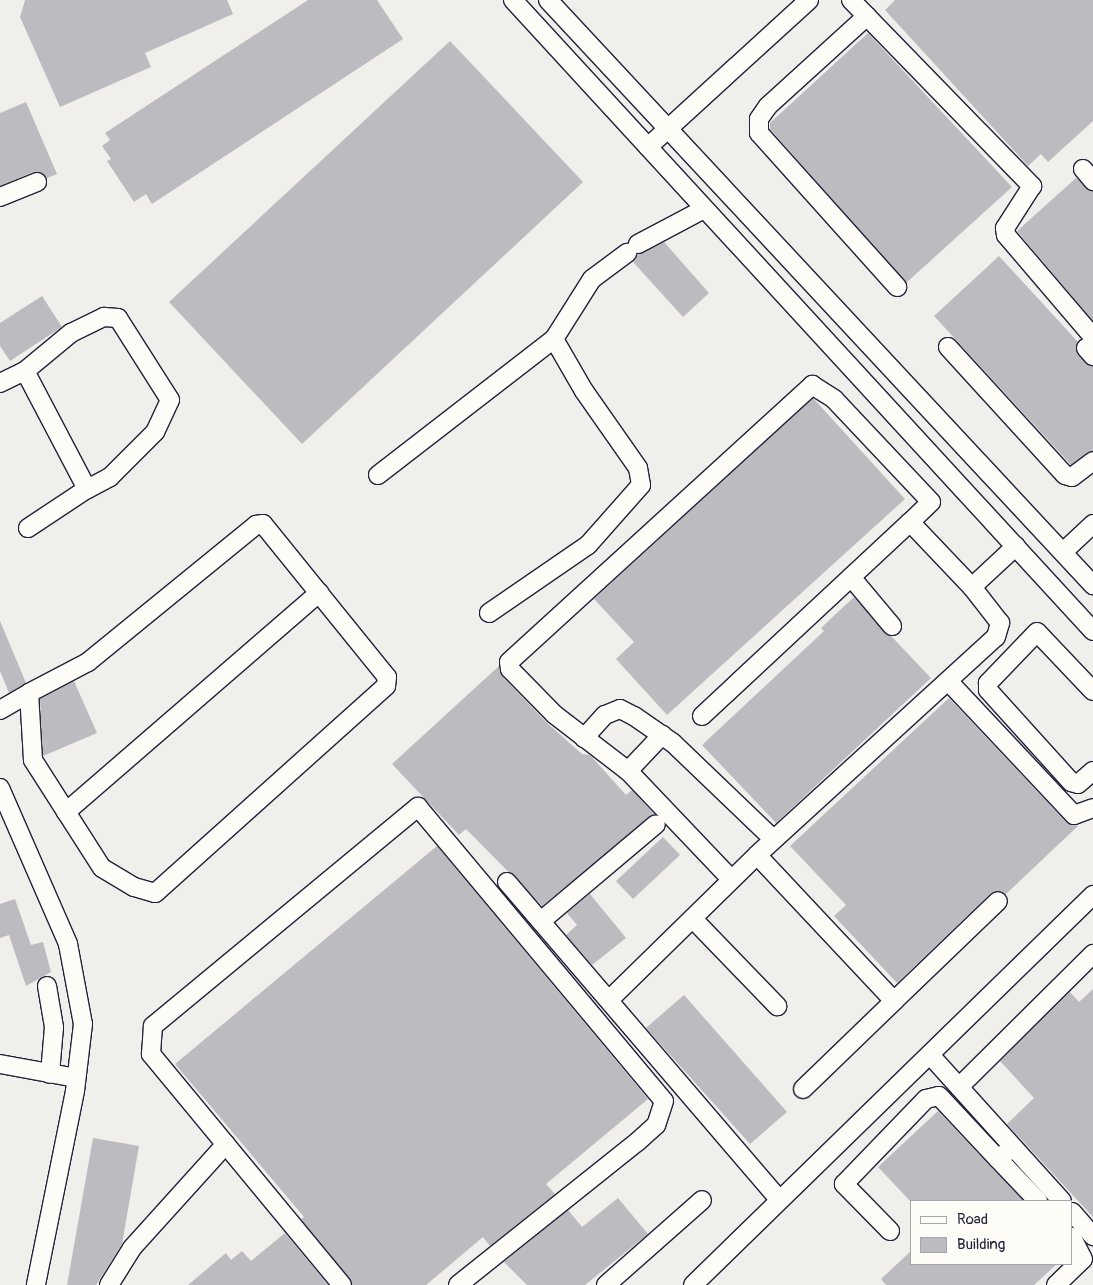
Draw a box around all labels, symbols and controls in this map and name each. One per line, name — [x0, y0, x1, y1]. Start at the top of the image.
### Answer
legend — [910, 1200, 1073, 1265]
text: Road — [957, 1210, 988, 1229]
text: Building — [957, 1235, 1005, 1254]

